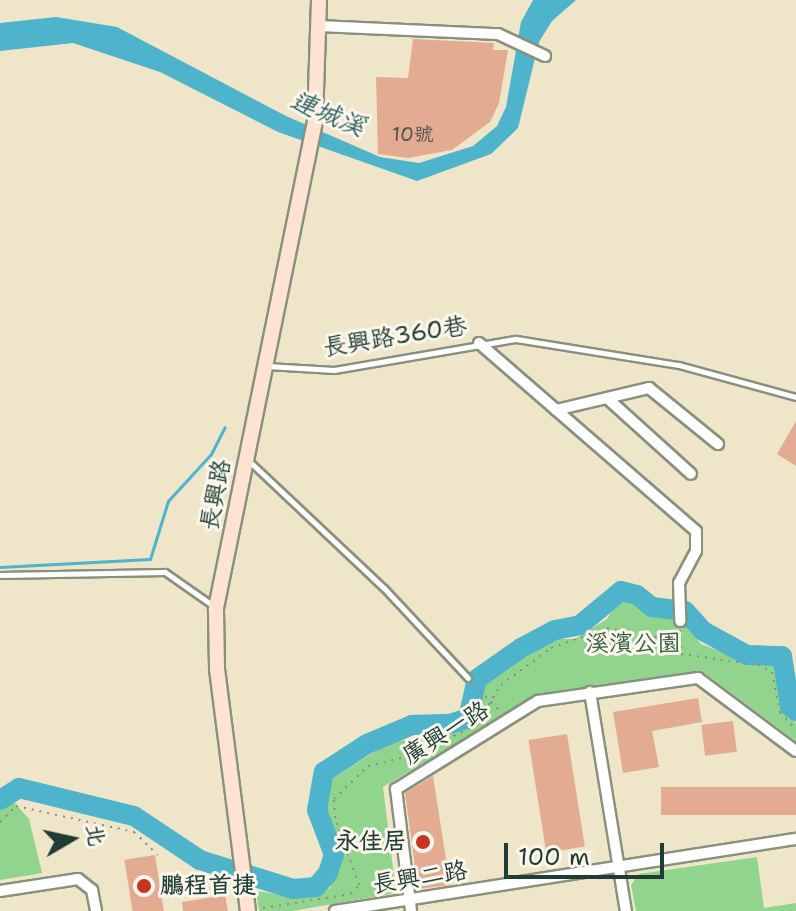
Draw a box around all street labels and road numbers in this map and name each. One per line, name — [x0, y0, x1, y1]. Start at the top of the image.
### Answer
street label: 長興路360巷 — [321, 311, 469, 363]
street label: 長興路 — [195, 457, 237, 533]
street label: 廣興一路 — [398, 695, 494, 771]
street label: 長興二路 — [370, 856, 470, 900]

